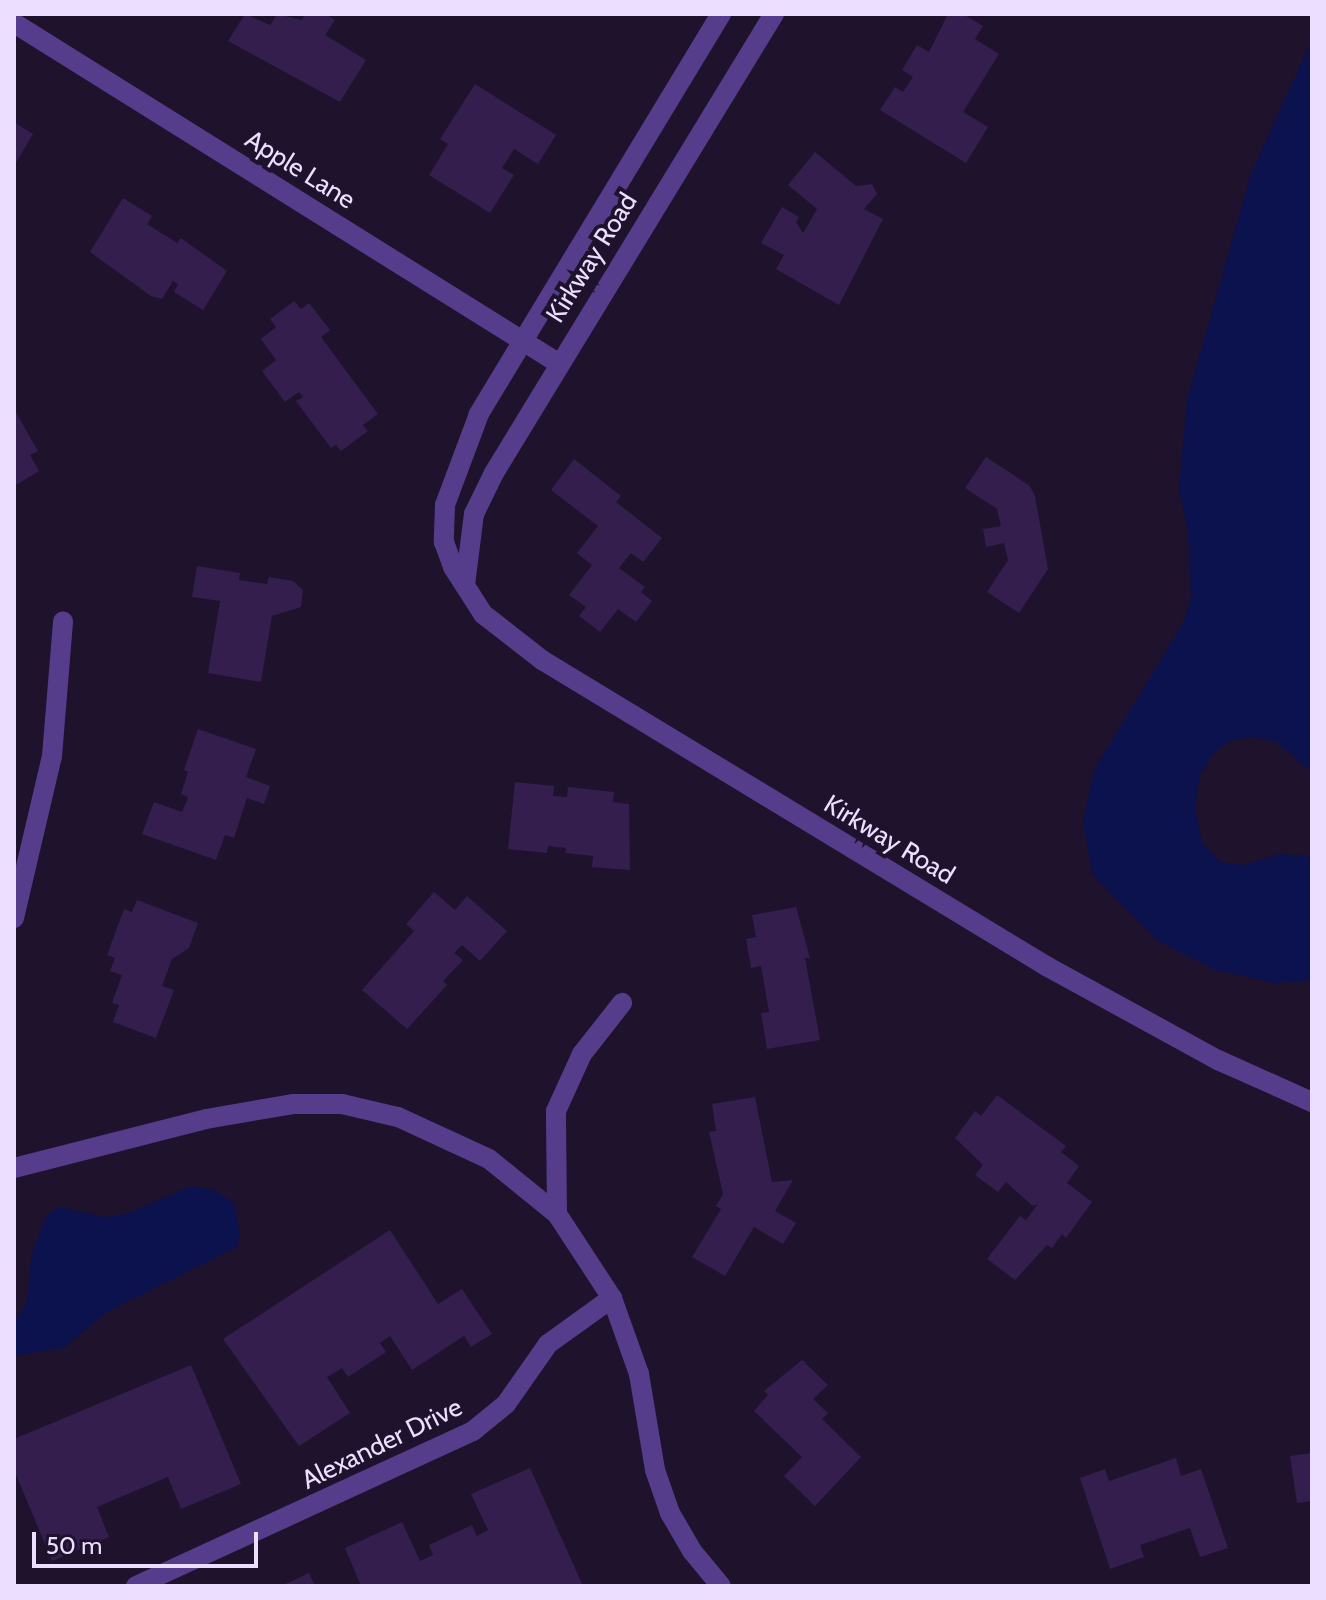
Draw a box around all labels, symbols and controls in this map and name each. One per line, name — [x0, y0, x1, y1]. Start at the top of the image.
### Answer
street label: Apple Lane — [239, 124, 361, 216]
street label: Kirkway Road — [540, 187, 644, 329]
street label: Kirkway Road — [818, 789, 960, 891]
street label: Alexander Drive — [297, 1392, 467, 1496]
scale bar — [36, 1516, 262, 1566]
text: 50 m — [46, 1531, 102, 1560]

